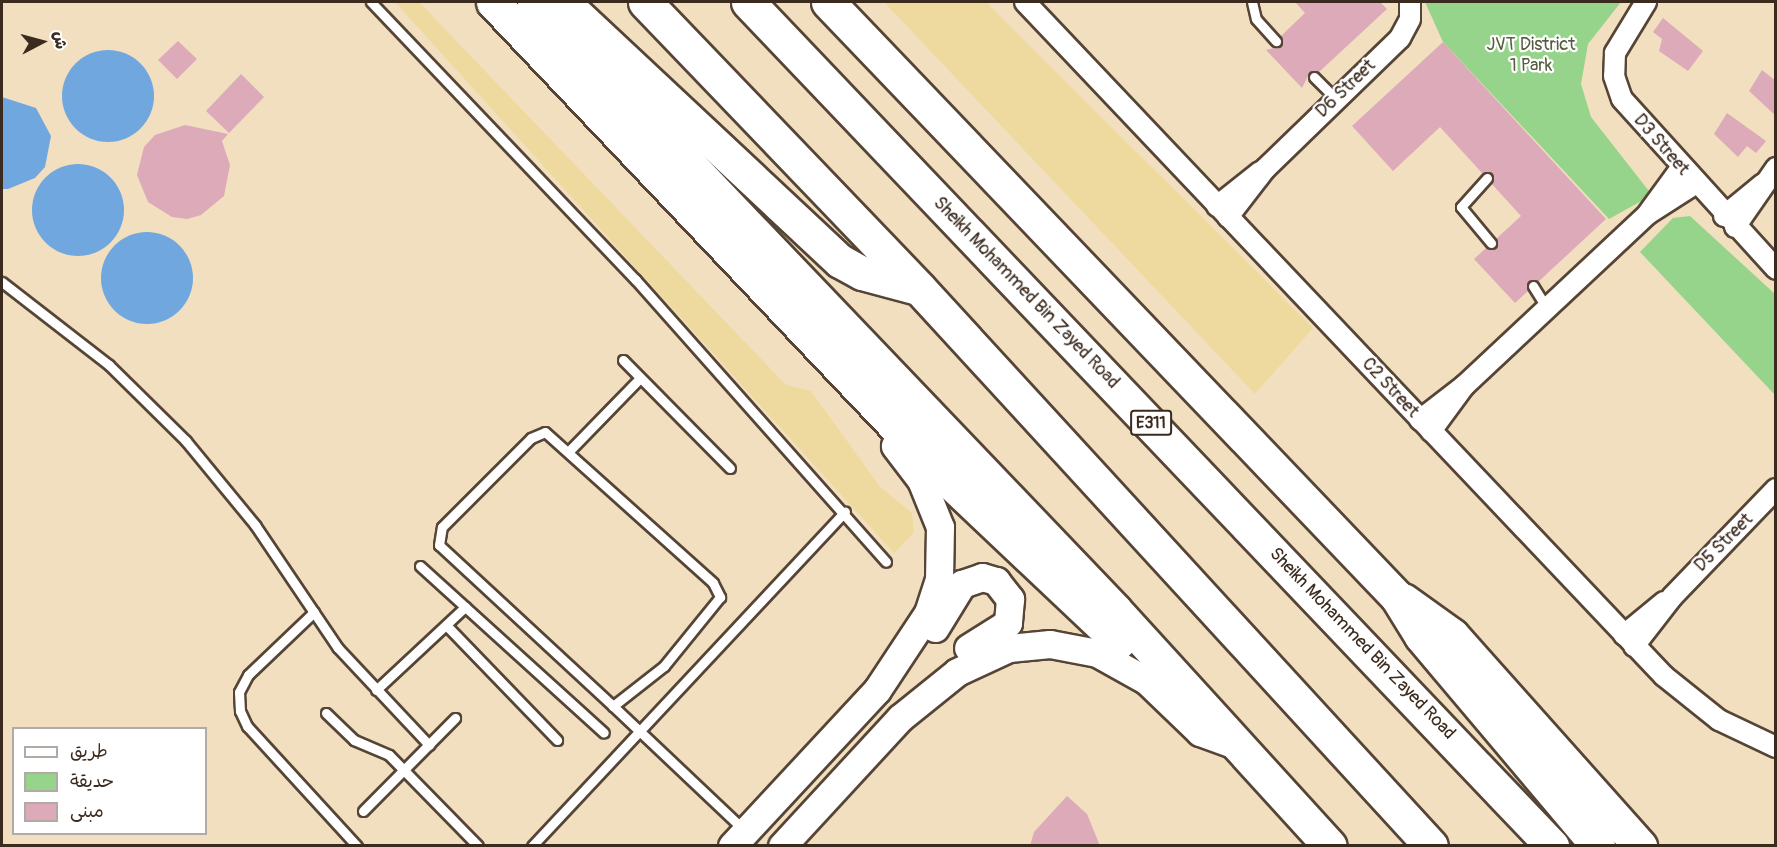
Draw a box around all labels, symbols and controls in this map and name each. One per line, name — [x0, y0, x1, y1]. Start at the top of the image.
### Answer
north arrow — [12, 12, 72, 72]
text: ش — [49, 30, 71, 50]
park label: JVT District 1 Park — [1486, 35, 1576, 78]
street label: D6 Street — [1312, 55, 1380, 123]
street label: D3 Street — [1629, 110, 1693, 180]
street label: Sheikh Mohammed Bin Zayed Road — [929, 193, 1123, 393]
street label: C2 Street — [1357, 354, 1423, 422]
road number: E311 — [1130, 410, 1172, 436]
street label: D5 Street — [1690, 509, 1758, 577]
street label: Sheikh Mohammed Bin Zayed Road — [1265, 544, 1459, 744]
legend — [12, 727, 207, 835]
text: طريق — [70, 740, 108, 763]
text: حديقة — [70, 770, 114, 793]
text: مبنى — [70, 800, 104, 823]

